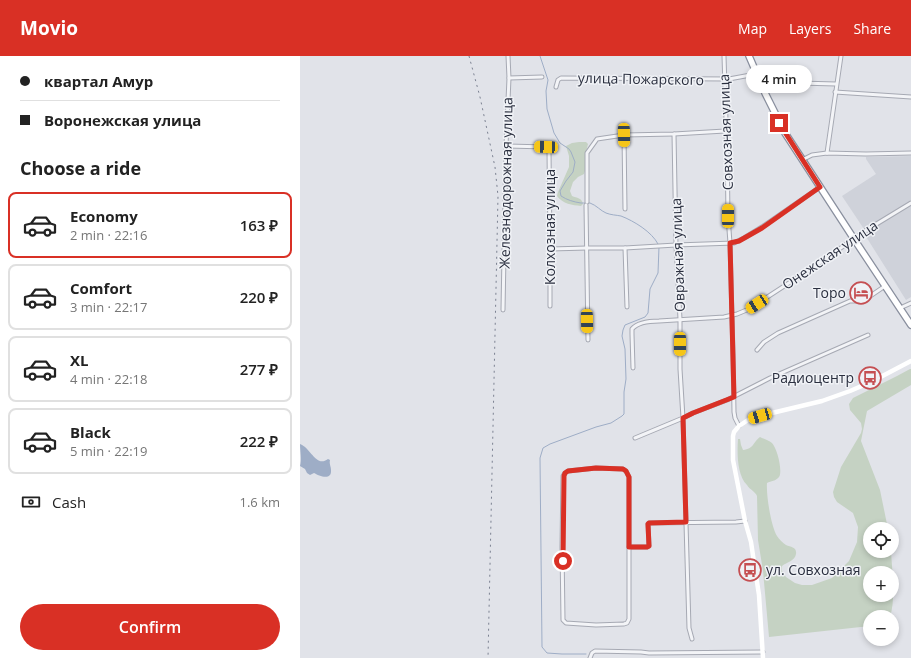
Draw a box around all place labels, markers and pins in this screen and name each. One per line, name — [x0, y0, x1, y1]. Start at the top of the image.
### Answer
hotel icon: Торо — [848, 280, 874, 306]
place label: Торо — [813, 283, 846, 302]
bus stop icon: Радиоцентр — [857, 365, 883, 391]
place label: Радиоцентр — [772, 368, 854, 387]
bus stop icon: ул. Совхозная — [737, 557, 763, 583]
place label: ул. Совхозная — [766, 560, 861, 579]

